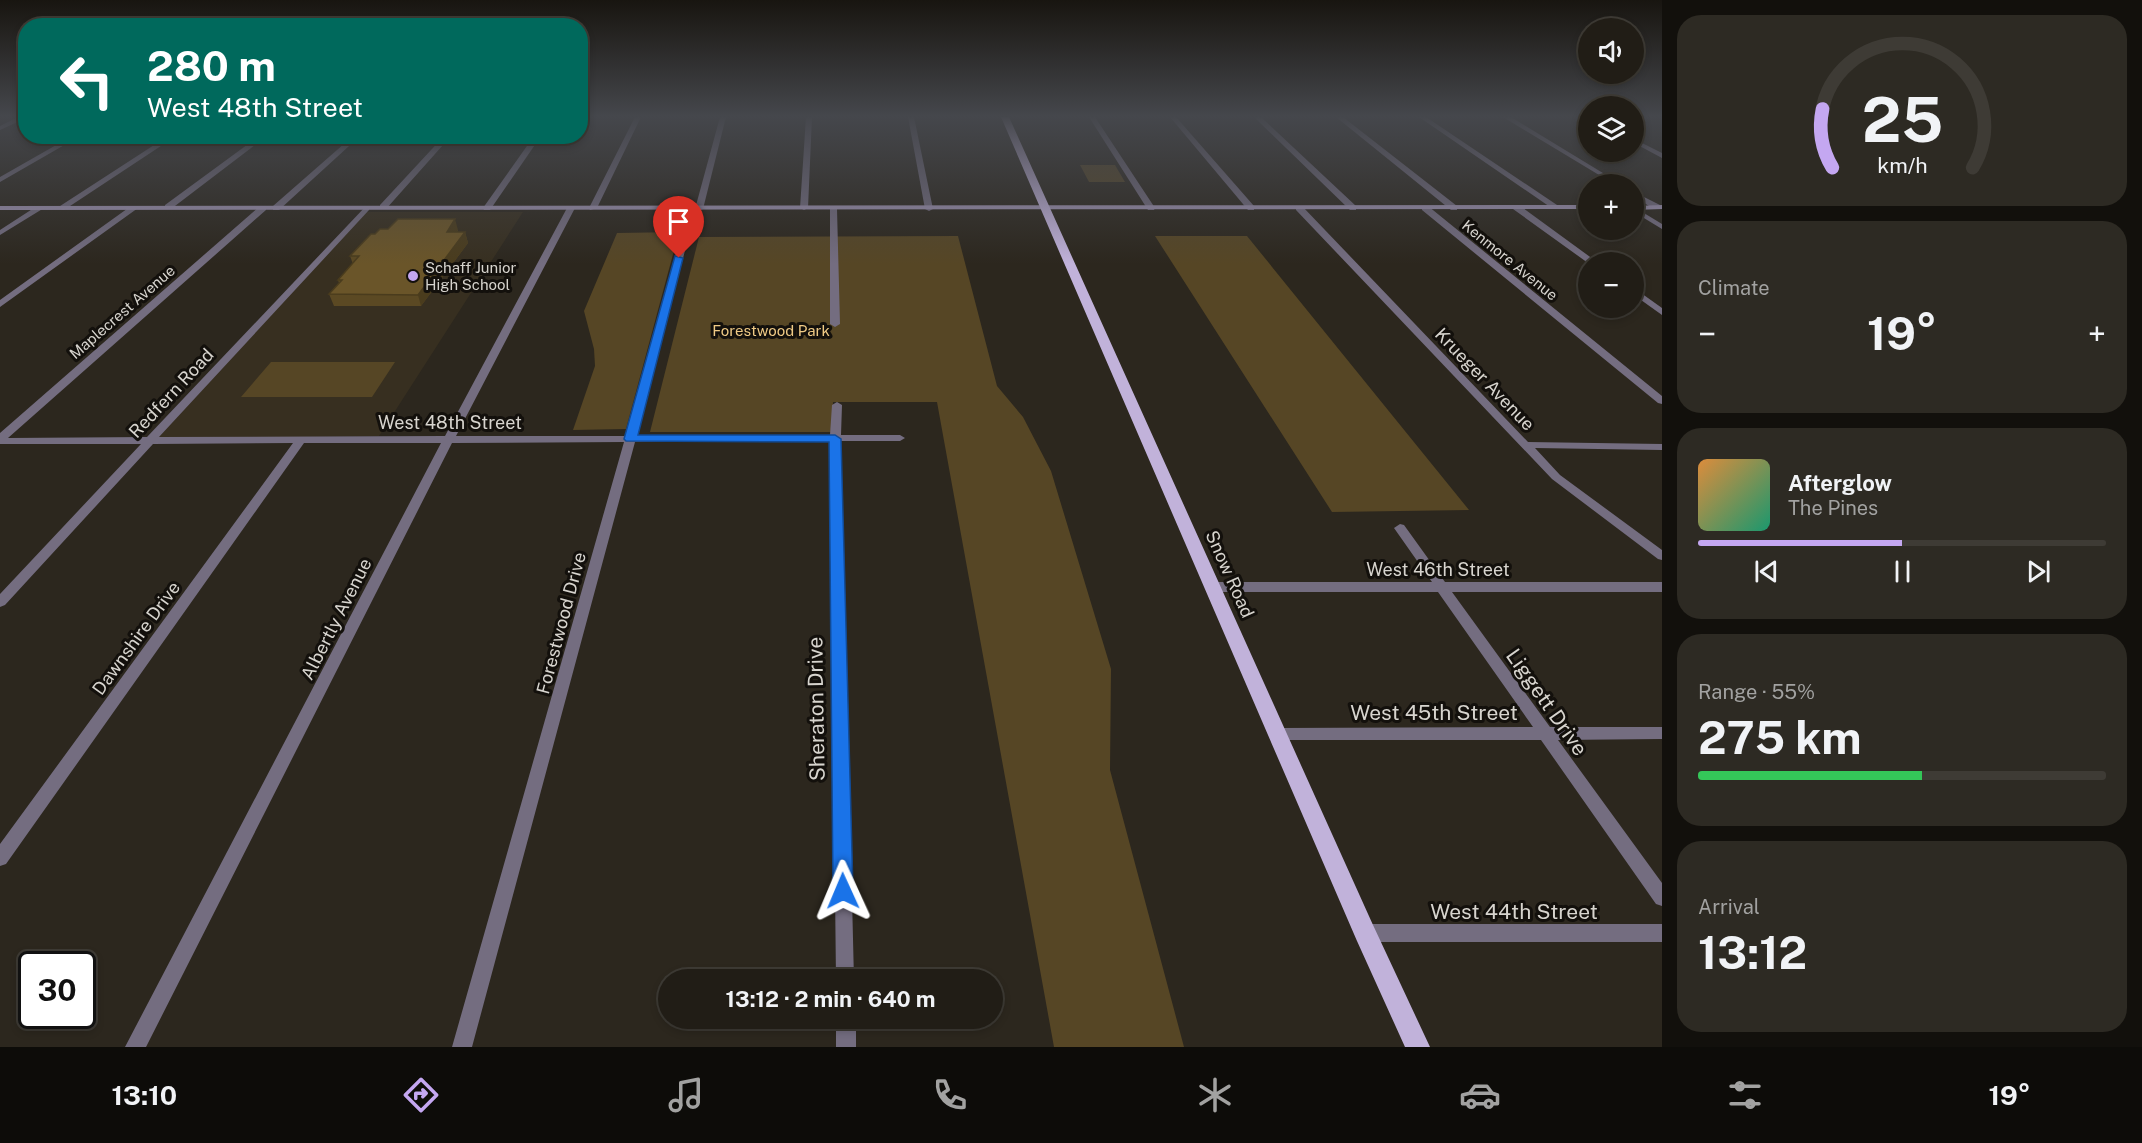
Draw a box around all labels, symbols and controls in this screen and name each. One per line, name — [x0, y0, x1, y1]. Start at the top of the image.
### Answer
map controls — [1578, 18, 1644, 318]
button: sound — [1578, 18, 1644, 84]
text: 280 m — [147, 41, 276, 90]
icon: left — [48, 42, 126, 120]
text: 25 — [1861, 83, 1943, 156]
text: West 48th Street — [147, 91, 363, 123]
button: layers — [1578, 96, 1644, 162]
text: km/h — [1877, 153, 1927, 178]
button: + — [1578, 174, 1644, 240]
pin — [653, 196, 704, 258]
icon: arrive — [662, 205, 695, 238]
street label: Kenmore Avenue — [1459, 216, 1561, 304]
button: − — [1578, 252, 1644, 318]
place label: Schaff Junior High School — [425, 259, 516, 293]
street label: Maplecrest Avenue — [66, 262, 178, 362]
marker: Schaff Junior High School — [406, 269, 420, 283]
text: Climate — [1698, 276, 1770, 300]
text: 19° — [1867, 307, 1937, 360]
text: − — [1698, 315, 1716, 353]
text: + — [2088, 315, 2106, 353]
park label: Forestwood Park — [712, 322, 830, 339]
street label: Krueger Avenue — [1431, 323, 1539, 435]
street label: Redfern Road — [124, 344, 218, 442]
street label: West 48th Street — [378, 412, 522, 433]
text: Afterglow — [1788, 470, 1892, 496]
text: The Pines — [1788, 496, 1878, 520]
street label: Snow Road — [1201, 527, 1259, 621]
street label: Forestwood Drive — [532, 550, 590, 696]
street label: Albertly Avenue — [296, 555, 376, 683]
icon: previous — [1750, 555, 1783, 588]
icon: pause — [1886, 555, 1919, 588]
icon: next — [2022, 555, 2055, 588]
street label: West 46th Street — [1366, 559, 1510, 580]
street label: Dawnshire Drive — [88, 577, 184, 699]
street label: Sheraton Drive — [802, 637, 830, 781]
street label: Liggett Drive — [1501, 644, 1593, 760]
text: Range · 55% — [1698, 680, 1815, 704]
street label: West 45th Street — [1350, 700, 1518, 725]
text: 275 km — [1698, 711, 1862, 764]
position arrow — [811, 859, 875, 923]
text: Arrival — [1698, 895, 1760, 919]
street label: West 44th Street — [1430, 899, 1598, 924]
text: 13:12 — [1698, 926, 1807, 979]
speed limit sign: 30 — [18, 951, 96, 1029]
text: 13:12 · 2 min · 640 m — [726, 986, 935, 1012]
icon: directions — [400, 1074, 442, 1116]
icon: music — [665, 1074, 707, 1116]
icon: phone — [929, 1074, 971, 1116]
icon: climate — [1194, 1074, 1236, 1116]
icon: car — [1459, 1074, 1501, 1116]
icon: filters — [1724, 1074, 1766, 1116]
text: 13:10 — [111, 1079, 177, 1111]
text: 19° — [1988, 1079, 2031, 1111]

